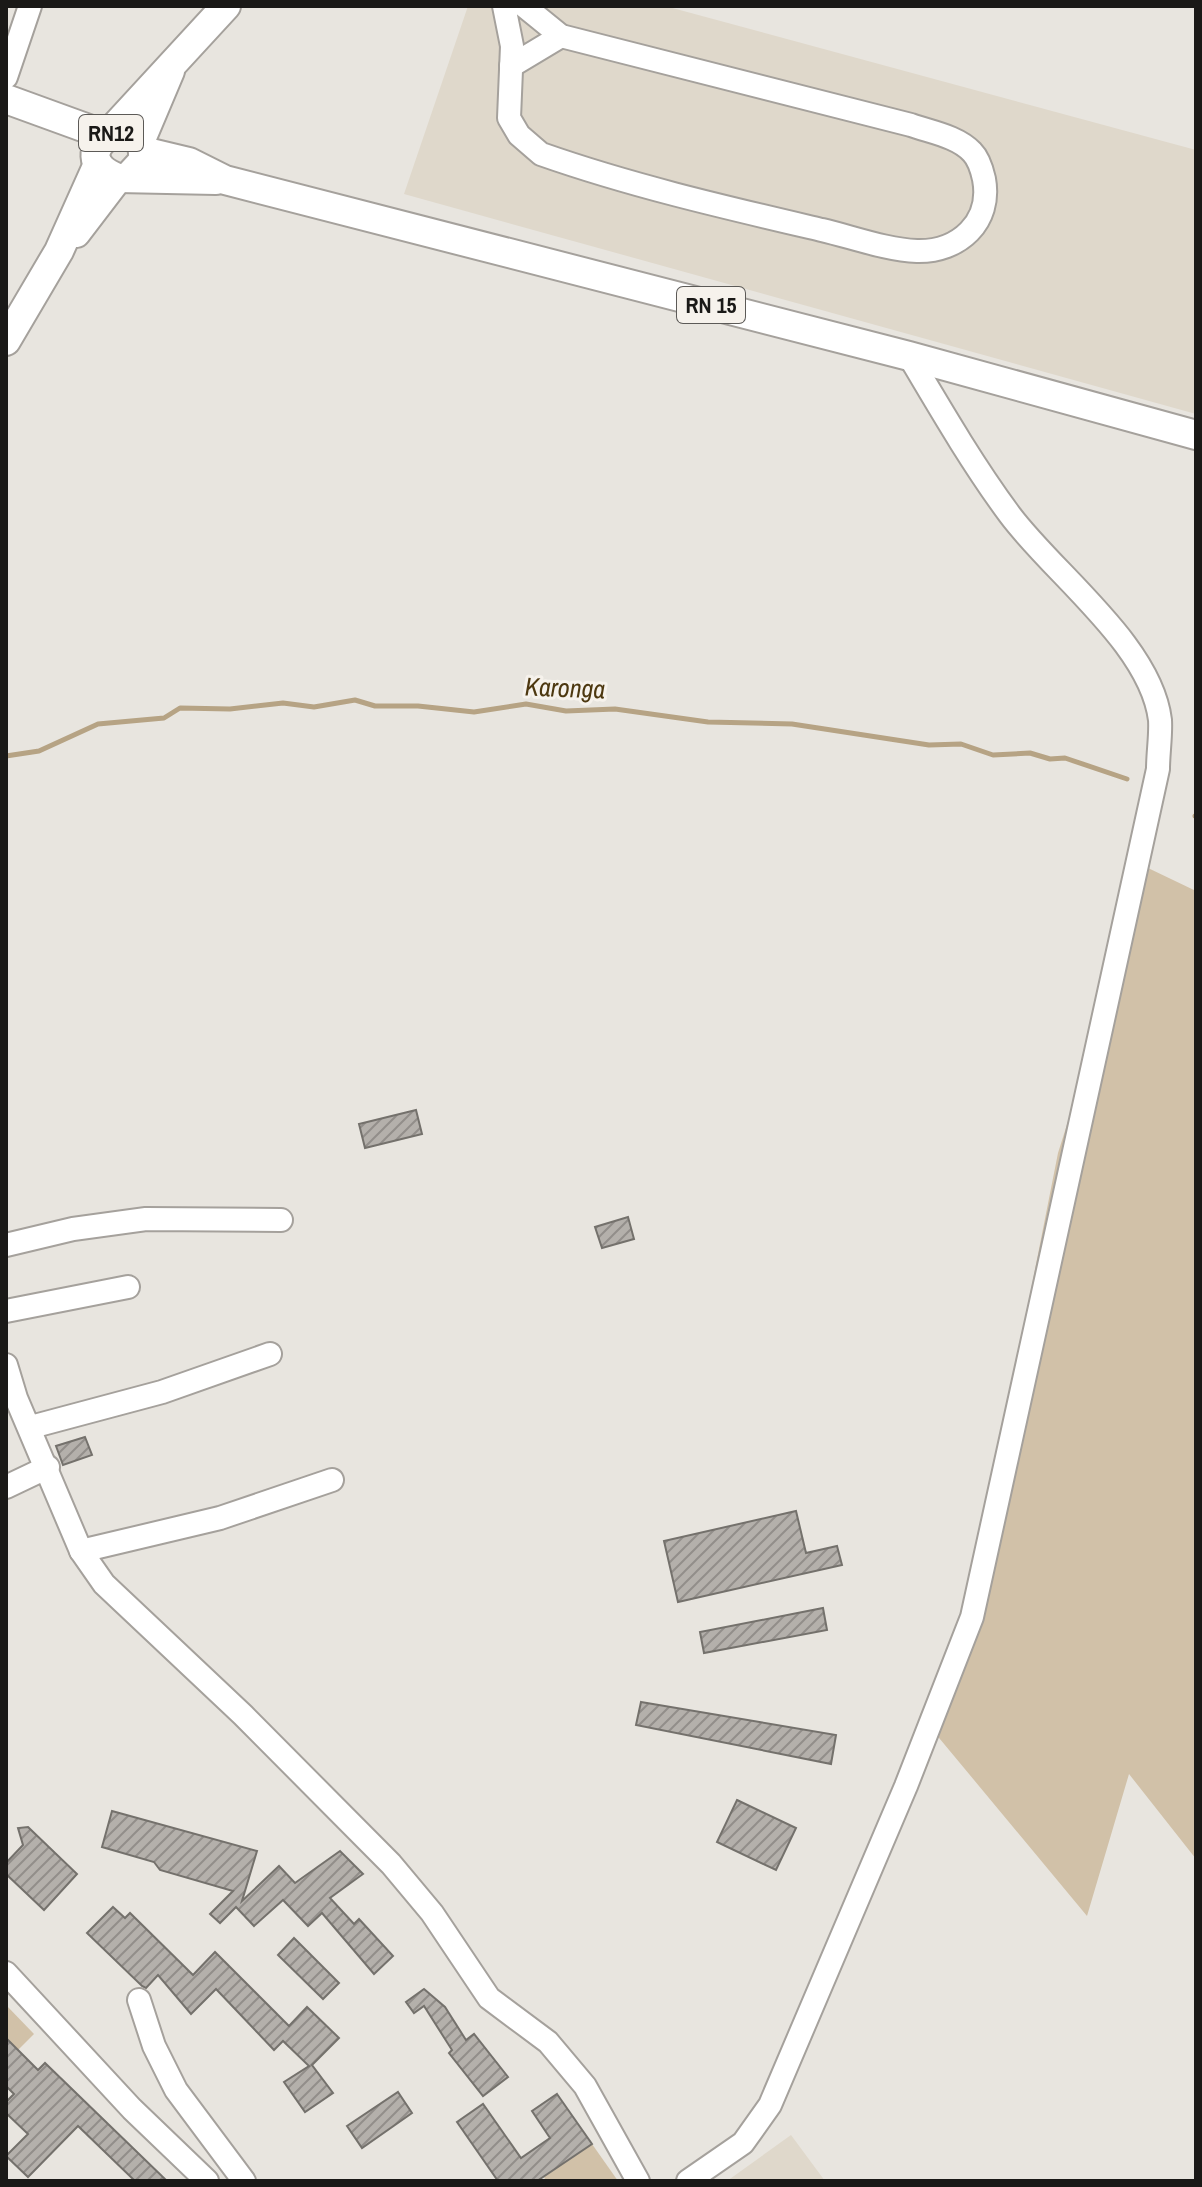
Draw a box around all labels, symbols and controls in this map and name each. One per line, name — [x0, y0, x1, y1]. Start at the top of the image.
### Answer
road number: RN12 — [79, 115, 143, 151]
road number: RN 15 — [677, 287, 745, 323]
water label: Karonga — [524, 669, 606, 706]

